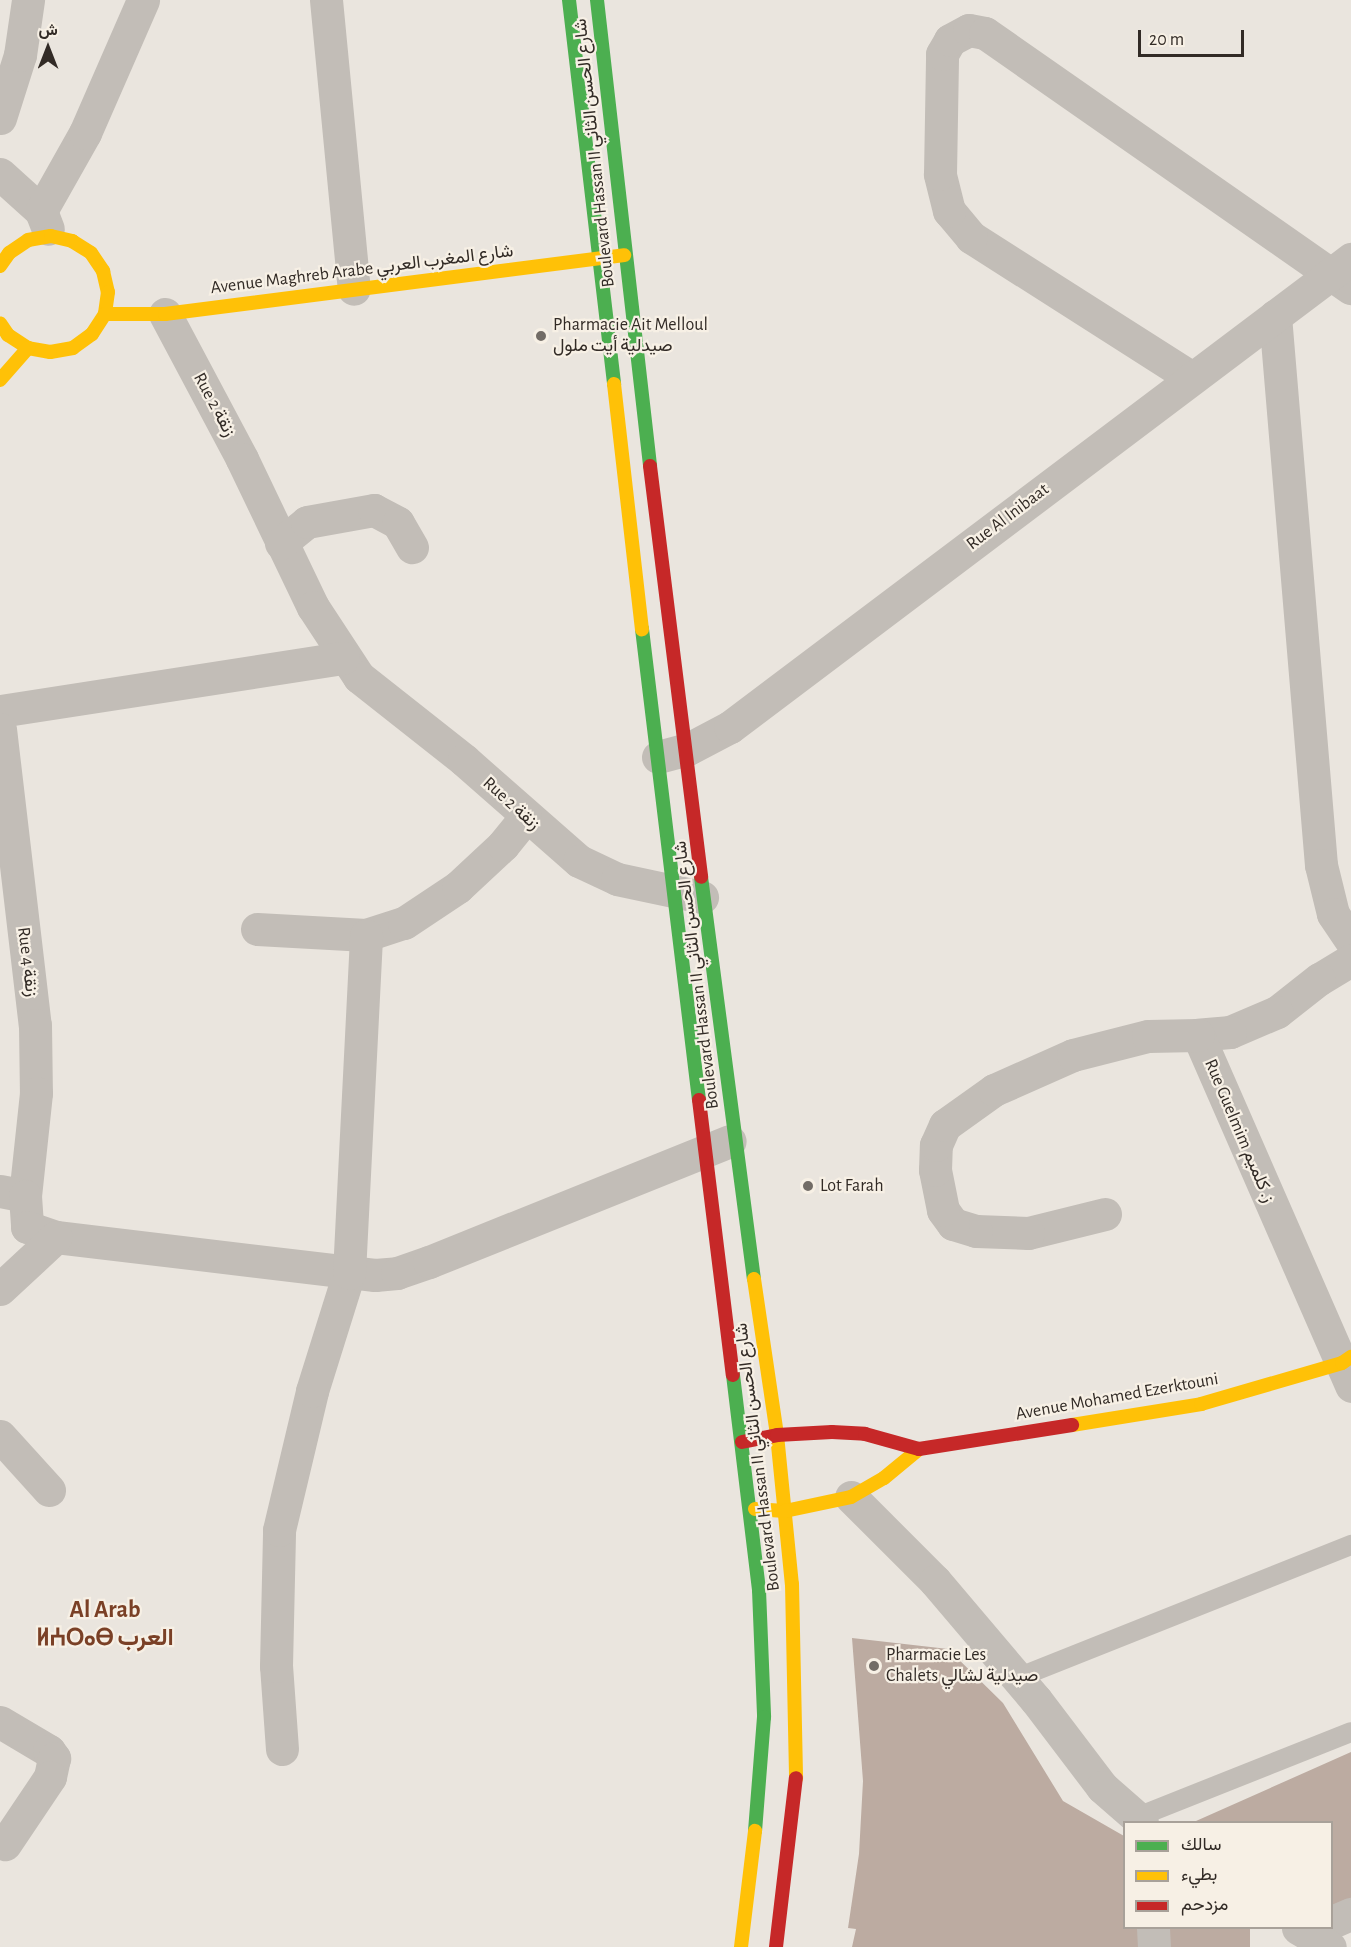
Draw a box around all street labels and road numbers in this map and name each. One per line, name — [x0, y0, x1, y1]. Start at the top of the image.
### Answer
street label: Boulevard Hassan II شارع الحسن الثاني — [570, 18, 620, 288]
street label: Avenue Maghreb Arabe شارع المغرب العربي — [209, 241, 515, 299]
street label: Rue 2 زنقة — [188, 369, 240, 441]
street label: Rue Al Inibaat — [962, 479, 1054, 555]
street label: Rue 2 زنقة — [478, 773, 544, 835]
street label: Boulevard Hassan II شارع الحسن الثاني — [670, 840, 724, 1110]
street label: Rue 4 زنقة — [12, 926, 42, 998]
street label: Rue Guelmim ز. كلميم — [1199, 1056, 1279, 1206]
street label: Boulevard Hassan II شارع الحسن الثاني — [731, 1322, 785, 1592]
street label: Avenue Mohamed Ezerktouni — [1014, 1369, 1220, 1425]

